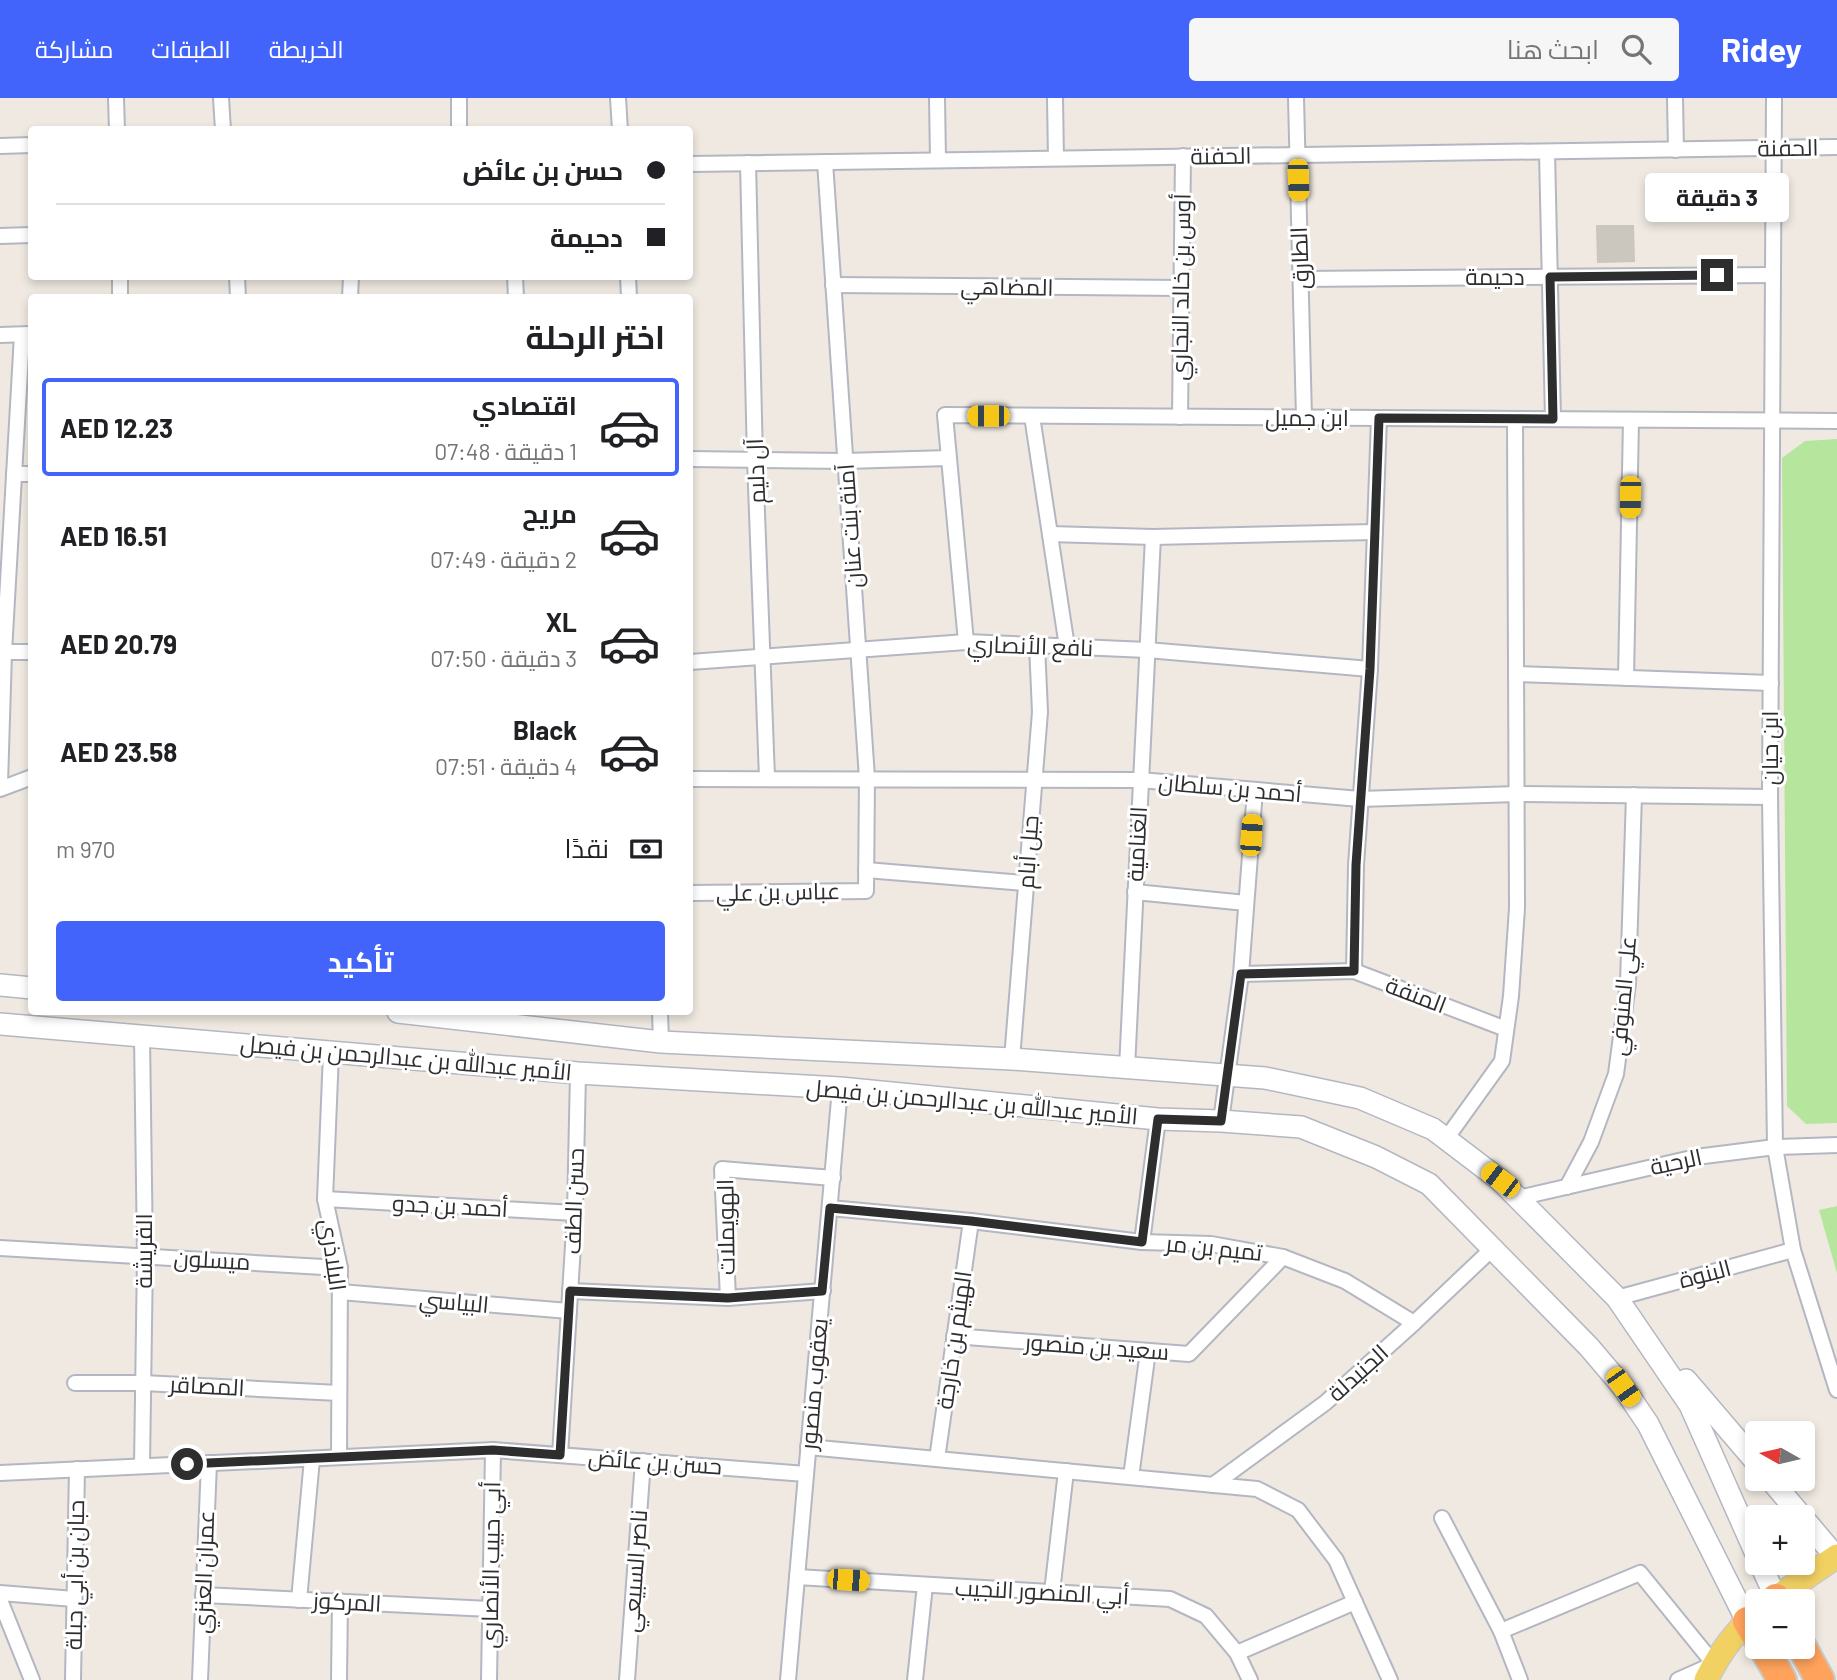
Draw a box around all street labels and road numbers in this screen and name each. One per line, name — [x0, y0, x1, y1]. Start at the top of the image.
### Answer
street label: الحفنة — [1757, 132, 1819, 162]
street label: الحفنة — [1190, 140, 1252, 170]
street label: أوس بن خالد النجاري — [1164, 193, 1201, 381]
street label: الطارق — [1284, 226, 1315, 290]
street label: دحيمة — [1465, 262, 1525, 290]
street label: المضاهي — [960, 271, 1054, 306]
street label: ابن جميل — [1265, 403, 1349, 432]
street label: آل دليم — [740, 438, 773, 504]
street label: آمنة بنت عنان — [831, 463, 868, 589]
street label: نافع الأنصاري — [966, 629, 1094, 666]
street label: ابن حيان — [1755, 711, 1784, 785]
street label: أحمد بن سلطان — [1157, 767, 1303, 808]
street label: الغنامية — [1120, 806, 1152, 882]
street label: جبل أبام — [1010, 814, 1047, 890]
street label: عباس بن علي — [716, 876, 840, 911]
street label: علي المنوفي — [1603, 935, 1646, 1057]
street label: المنفة — [1382, 970, 1451, 1018]
street label: الأمير عبدالله بن عبدالرحمن بن فيصل — [239, 1029, 573, 1086]
street label: الأمير عبدالله بن عبدالرحمن بن فيصل — [805, 1073, 1139, 1130]
street label: الرحية — [1647, 1142, 1704, 1180]
street label: حسن الطف — [557, 1147, 590, 1255]
street label: الهويملات — [710, 1179, 741, 1275]
street label: أحمد بن جدو — [391, 1188, 509, 1223]
street label: القريشة — [129, 1213, 157, 1289]
street label: البلاذري — [310, 1217, 353, 1293]
street label: تميم بن مر — [1162, 1228, 1264, 1269]
street label: ميسلون — [173, 1243, 251, 1276]
street label: البنوة — [1676, 1253, 1734, 1293]
street label: الهيثم بن خارجة — [929, 1269, 980, 1411]
street label: البياسي — [418, 1284, 490, 1322]
street label: يعقوب منصور — [793, 1317, 833, 1453]
street label: سعيد بن منصور — [1022, 1327, 1170, 1366]
street label: الجنيدلة — [1321, 1338, 1393, 1407]
street label: المصاقر — [167, 1369, 245, 1401]
street label: حسن بن عائض — [587, 1442, 723, 1481]
street label: أبي حبيب الأنصاري — [475, 1481, 510, 1649]
street label: حبان بن أبي جبلة — [59, 1500, 94, 1650]
street label: ناصر السبيعي — [616, 1508, 657, 1634]
street label: عمران العنزي — [187, 1510, 224, 1634]
street label: أبي المنصور النجيب — [954, 1572, 1130, 1615]
street label: المركوز — [310, 1585, 382, 1617]

